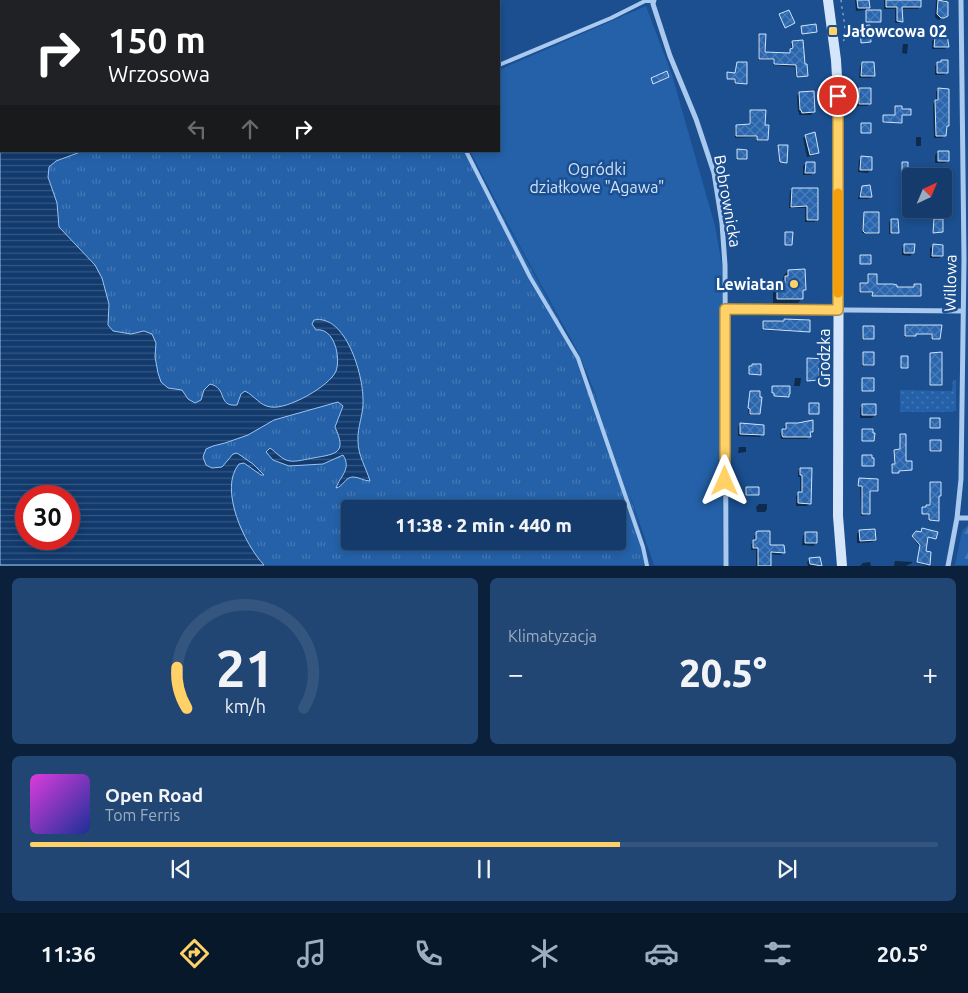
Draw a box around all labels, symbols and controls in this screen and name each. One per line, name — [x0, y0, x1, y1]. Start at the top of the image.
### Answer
icon: right — [25, 20, 90, 85]
text: 150 m — [108, 20, 206, 60]
place label: Jałowcowa 02 — [843, 22, 947, 40]
marker: Jałowcowa 02 — [827, 25, 839, 37]
text: Wrzosowa — [108, 61, 210, 86]
pin — [817, 75, 859, 117]
icon: arrive — [824, 82, 852, 110]
icon: left — [183, 115, 211, 143]
icon: ahead — [236, 115, 264, 143]
icon: right — [289, 115, 317, 143]
street label: Bobrownicka — [711, 153, 745, 249]
park label: Ogródki działkowe "Agawa" — [529, 160, 665, 196]
north arrow — [902, 168, 952, 218]
map controls — [902, 168, 952, 218]
street label: Willowa — [941, 254, 959, 312]
place label: Lewiatan — [716, 275, 784, 293]
marker: Lewiatan — [788, 278, 800, 290]
street label: Grodzka — [815, 328, 833, 388]
position arrow — [698, 454, 750, 506]
speed limit sign: 30 — [15, 485, 80, 550]
text: 11:38 · 2 min · 440 m — [395, 514, 572, 536]
text: Klimatyzacja — [508, 627, 597, 645]
text: 21 — [216, 639, 274, 697]
text: 20.5° — [679, 652, 767, 694]
text: − — [508, 658, 524, 689]
text: + — [922, 658, 938, 689]
text: km/h — [224, 696, 266, 716]
text: Open Road — [105, 784, 203, 806]
text: Tom Ferris — [105, 806, 180, 824]
icon: previous — [167, 855, 195, 883]
icon: pause — [470, 855, 498, 883]
icon: next — [773, 855, 801, 883]
icon: directions — [177, 936, 212, 971]
icon: music — [294, 936, 329, 971]
icon: phone — [411, 936, 446, 971]
icon: climate — [527, 936, 562, 971]
icon: car — [644, 936, 679, 971]
icon: filters — [760, 936, 795, 971]
text: 11:36 — [41, 941, 96, 966]
text: 20.5° — [877, 941, 927, 966]

